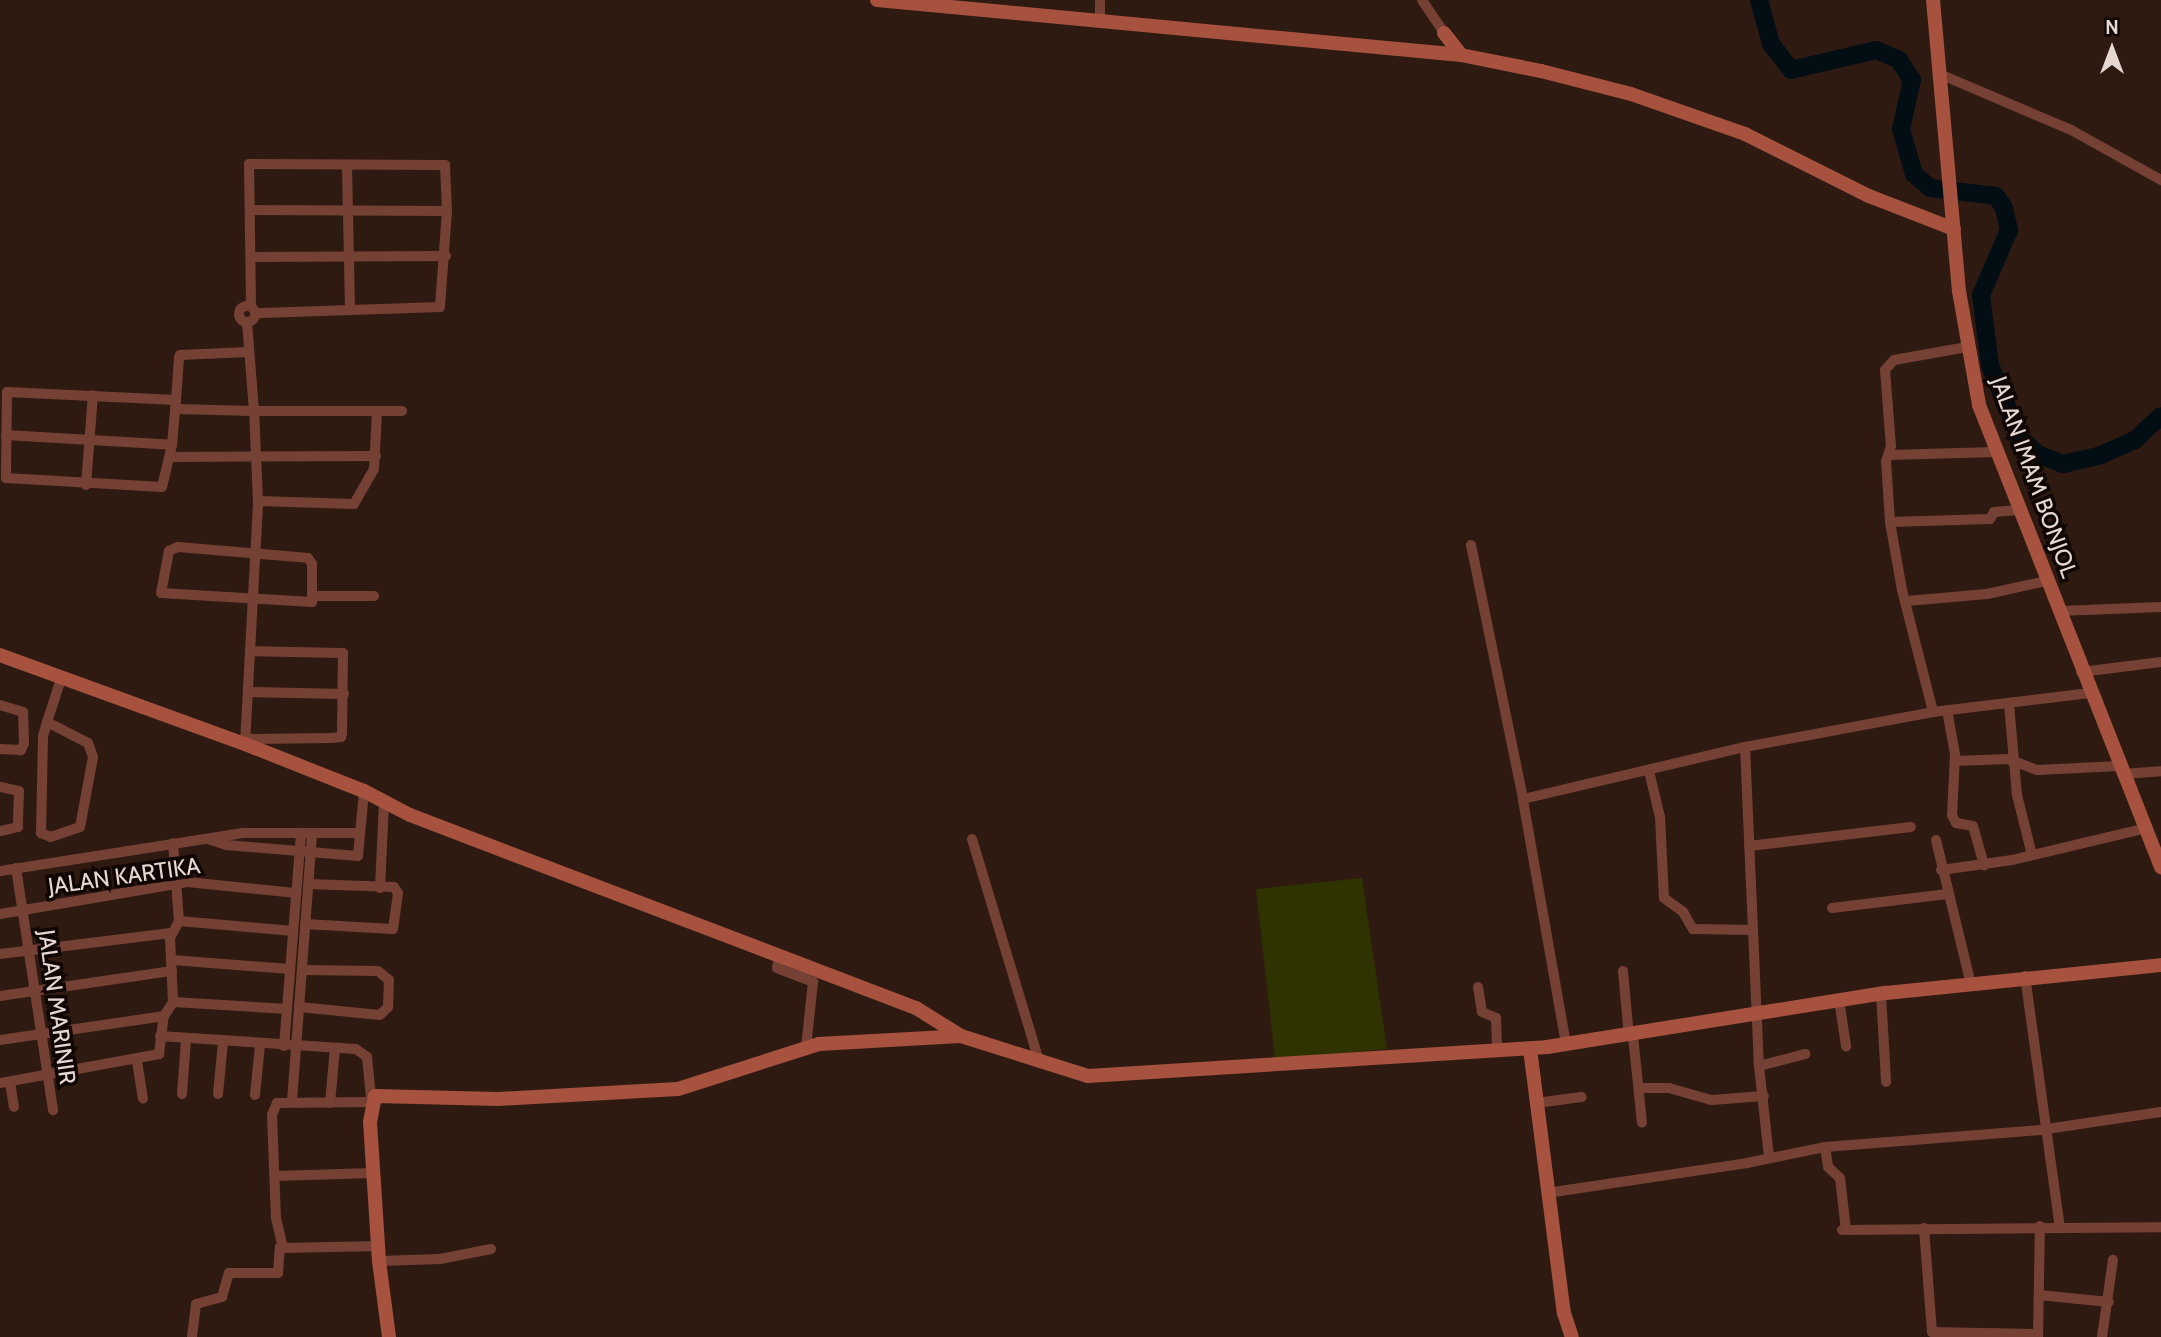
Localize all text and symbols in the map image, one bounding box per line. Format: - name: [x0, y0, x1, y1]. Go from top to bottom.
- north arrow: [2077, 14, 2147, 84]
- text: N: [2105, 16, 2119, 39]
- street label: JALAN IMAM BONJOL: [1985, 373, 2083, 581]
- street label: JALAN KARTIKA: [46, 852, 202, 900]
- street label: JALAN MARINIR: [33, 928, 81, 1086]

